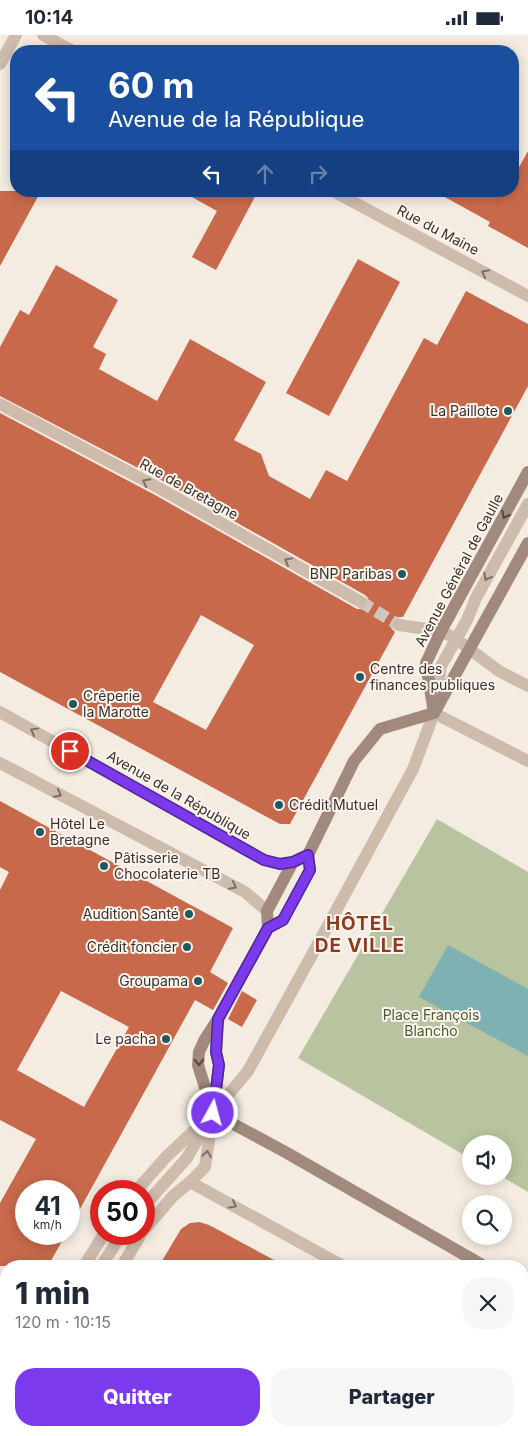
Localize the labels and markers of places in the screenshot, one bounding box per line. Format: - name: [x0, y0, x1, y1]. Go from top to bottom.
- place label: La Paillote: [430, 402, 498, 419]
- marker: La Paillote: [502, 405, 514, 417]
- place label: BNP Paribas: [310, 565, 392, 582]
- marker: BNP Paribas: [396, 568, 408, 580]
- place label: Centre des finances publiques: [370, 660, 495, 693]
- marker: Centre des finances publiques: [354, 671, 366, 683]
- place label: Crêperie la Marotte: [83, 687, 149, 720]
- marker: Crêperie la Marotte: [67, 698, 79, 710]
- pin: [49, 730, 91, 772]
- place label: Crédit Mutuel: [289, 796, 378, 813]
- marker: Crédit Mutuel: [273, 799, 285, 811]
- place label: Hôtel Le Bretagne: [50, 815, 110, 848]
- marker: Hôtel Le Bretagne: [34, 826, 46, 838]
- place label: Pâtisserie Chocolaterie TB: [114, 849, 220, 882]
- marker: Pâtisserie Chocolaterie TB: [98, 860, 110, 872]
- place label: Audition Santé: [83, 905, 179, 922]
- marker: Audition Santé: [183, 908, 195, 920]
- place label: Crédit foncier: [87, 938, 177, 955]
- marker: Crédit foncier: [181, 941, 193, 953]
- place label: Groupama: [119, 972, 188, 989]
- marker: Groupama: [192, 975, 204, 987]
- place label: Le pacha: [95, 1030, 156, 1047]
- marker: Le pacha: [160, 1033, 172, 1045]

